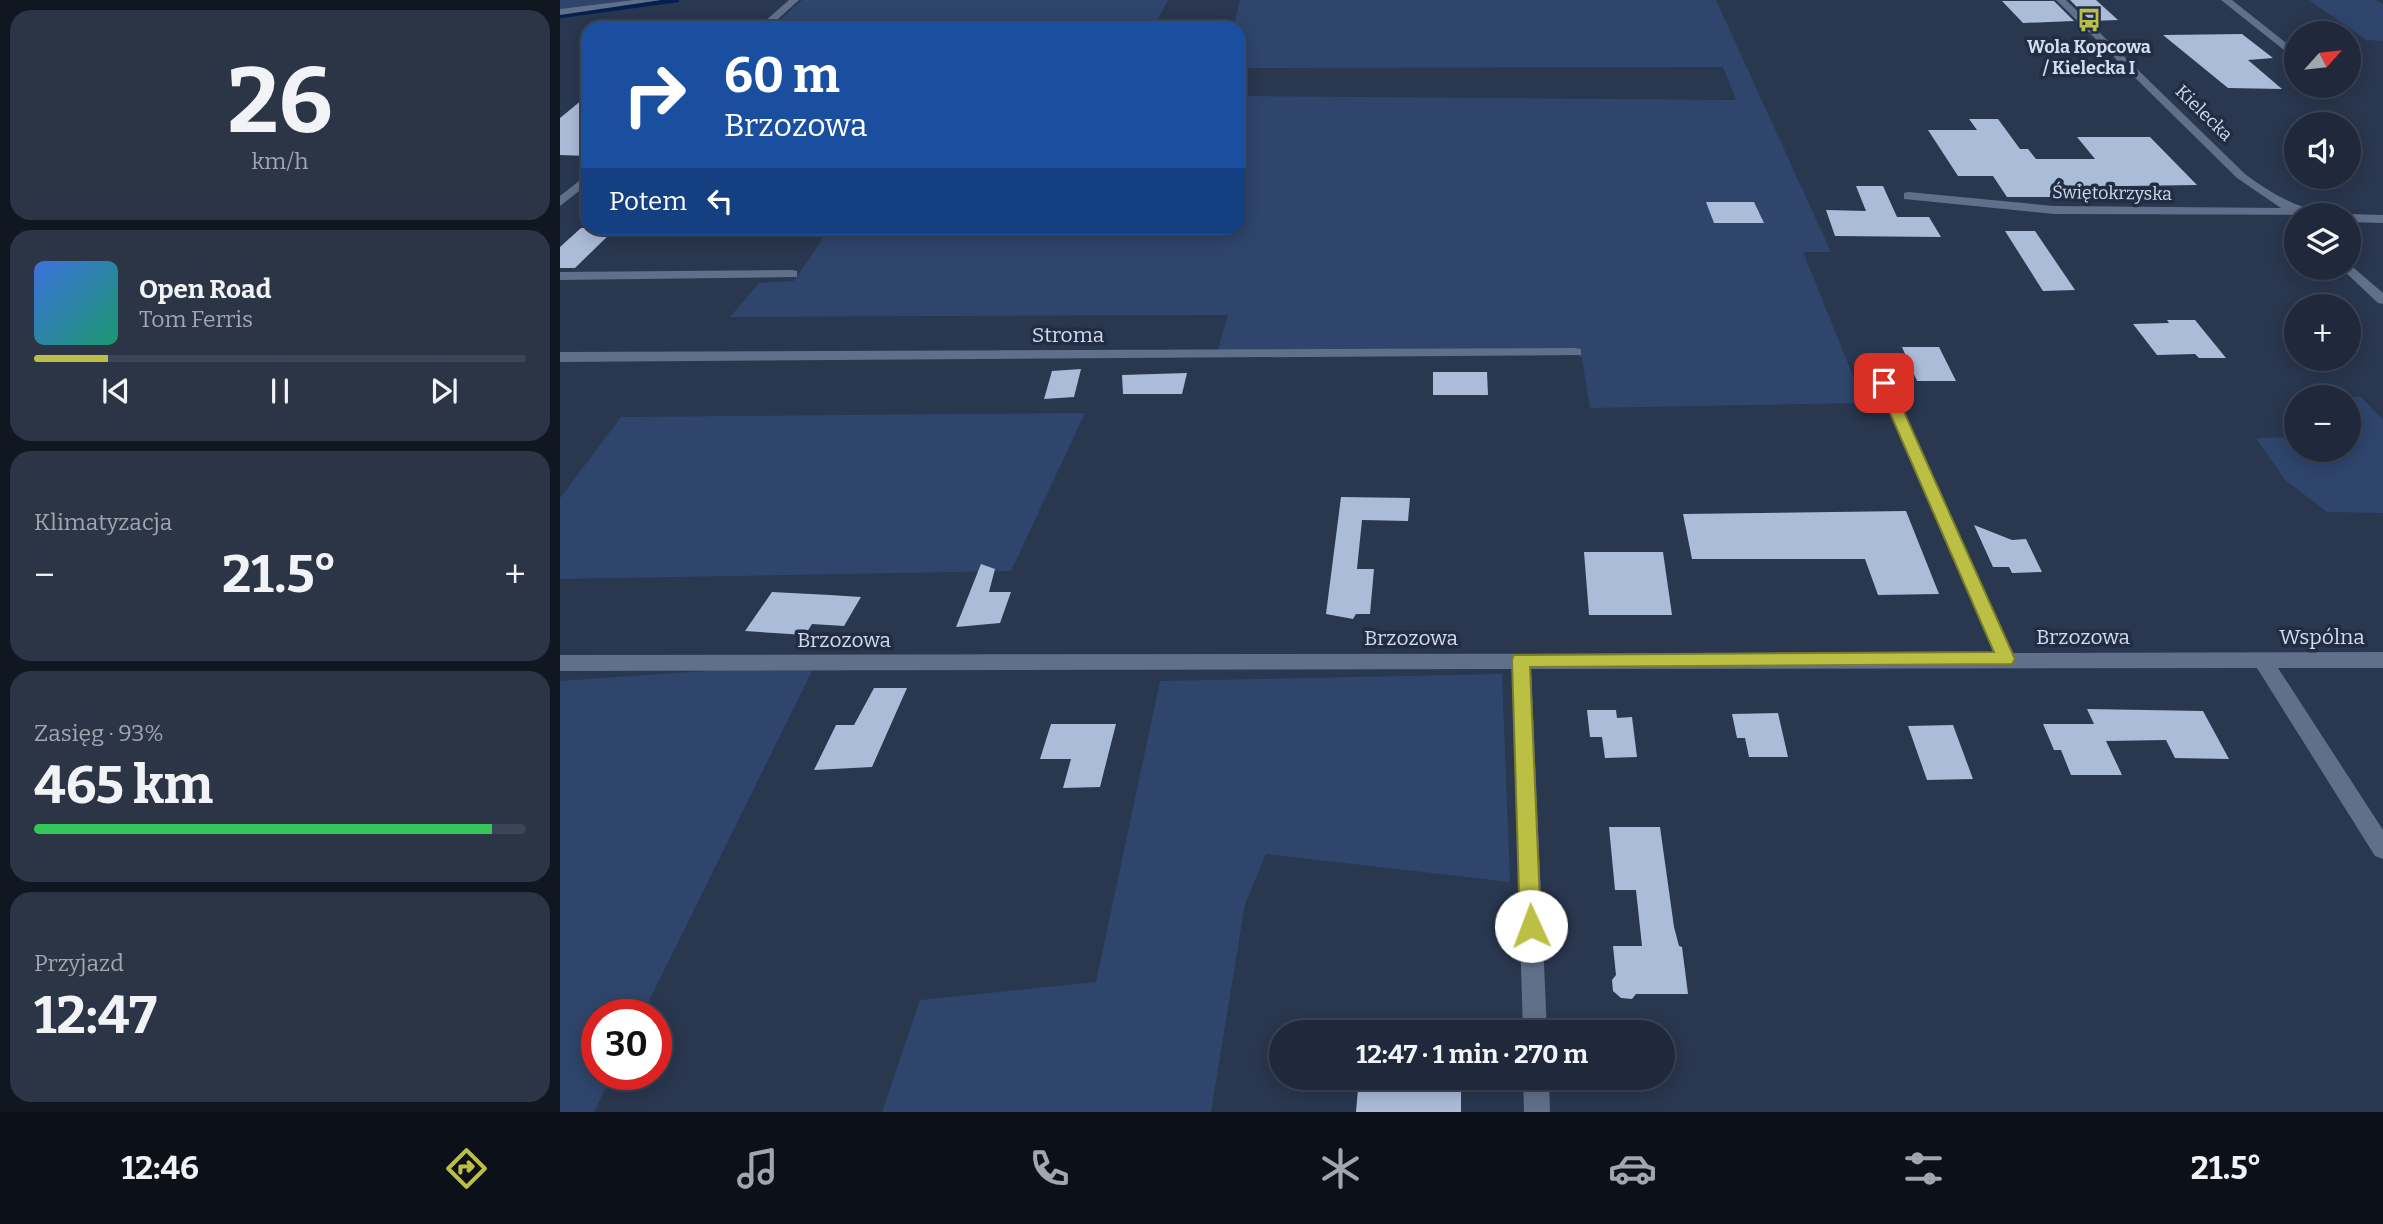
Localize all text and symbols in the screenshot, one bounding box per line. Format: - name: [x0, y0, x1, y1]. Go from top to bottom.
- bus stop icon: Wola Kopcowa / Kielecka I: [2075, 6, 2103, 34]
- north arrow: [2284, 21, 2361, 98]
- map controls: [2284, 21, 2361, 462]
- place label: Wola Kopcowa / Kielecka I: [2027, 36, 2151, 79]
- text: 60 m: [724, 46, 840, 105]
- text: 26: [227, 47, 333, 156]
- icon: right: [609, 49, 700, 140]
- street label: Kielecka: [2171, 80, 2237, 146]
- text: Brzozowa: [724, 106, 868, 144]
- button: sound: [2284, 112, 2361, 189]
- text: km/h: [252, 147, 308, 175]
- street label: Świętokrzyska: [2052, 180, 2172, 205]
- icon: left: [701, 182, 739, 220]
- text: Potem: [609, 186, 687, 217]
- button: layers: [2284, 203, 2361, 280]
- text: Open Road: [139, 274, 271, 305]
- button: +: [2284, 294, 2361, 371]
- text: Tom Ferris: [139, 305, 253, 333]
- street label: Stroma: [1032, 322, 1105, 348]
- pin: [1854, 353, 1914, 413]
- icon: arrive: [1865, 364, 1903, 402]
- icon: previous: [97, 372, 135, 410]
- icon: pause: [261, 372, 299, 410]
- icon: next: [425, 372, 463, 410]
- button: −: [2284, 385, 2361, 462]
- text: Klimatyzacja: [34, 508, 172, 536]
- text: 21.5°: [222, 543, 337, 606]
- text: −: [34, 552, 55, 598]
- text: +: [504, 552, 526, 598]
- street label: Brzozowa: [2036, 624, 2131, 650]
- street label: Wspólna: [2279, 624, 2365, 650]
- street label: Brzozowa: [1364, 625, 1459, 651]
- street label: Brzozowa: [797, 627, 892, 653]
- text: Zasięg · 93%: [34, 719, 164, 747]
- text: 465 km: [34, 754, 213, 817]
- position arrow: [1494, 889, 1568, 963]
- text: Przyjazd: [34, 949, 124, 977]
- text: 12:47: [34, 984, 157, 1047]
- speed limit sign: 30: [581, 999, 672, 1090]
- text: 12:47 · 1 min · 270 m: [1356, 1039, 1588, 1070]
- icon: directions: [442, 1144, 491, 1193]
- icon: music: [733, 1144, 782, 1193]
- icon: phone: [1025, 1144, 1074, 1193]
- icon: climate: [1316, 1144, 1365, 1193]
- icon: car: [1608, 1144, 1657, 1193]
- icon: filters: [1899, 1144, 1948, 1193]
- text: 12:46: [121, 1149, 199, 1187]
- text: 21.5°: [2191, 1149, 2262, 1187]

